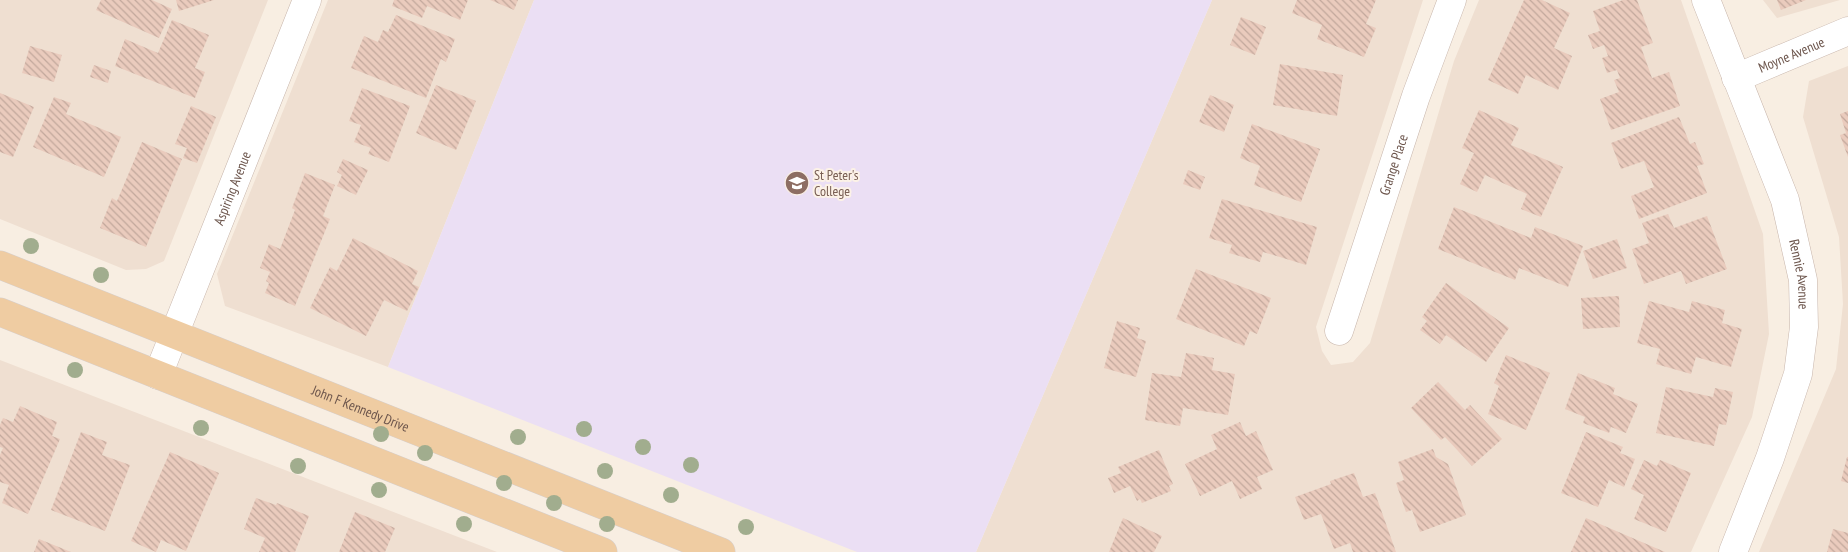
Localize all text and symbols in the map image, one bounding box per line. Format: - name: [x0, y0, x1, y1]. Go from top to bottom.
- street label: Moyne Avenue: [1756, 33, 1827, 77]
- street label: Grange Place: [1375, 132, 1412, 197]
- street label: Aspiring Avenue: [210, 149, 255, 228]
- place label: St Peter's College: [814, 166, 859, 200]
- school or university icon: St Peter's College: [784, 170, 810, 196]
- street label: Rennie Avenue: [1785, 237, 1813, 310]
- street label: John F Kennedy Drive: [308, 381, 412, 436]

